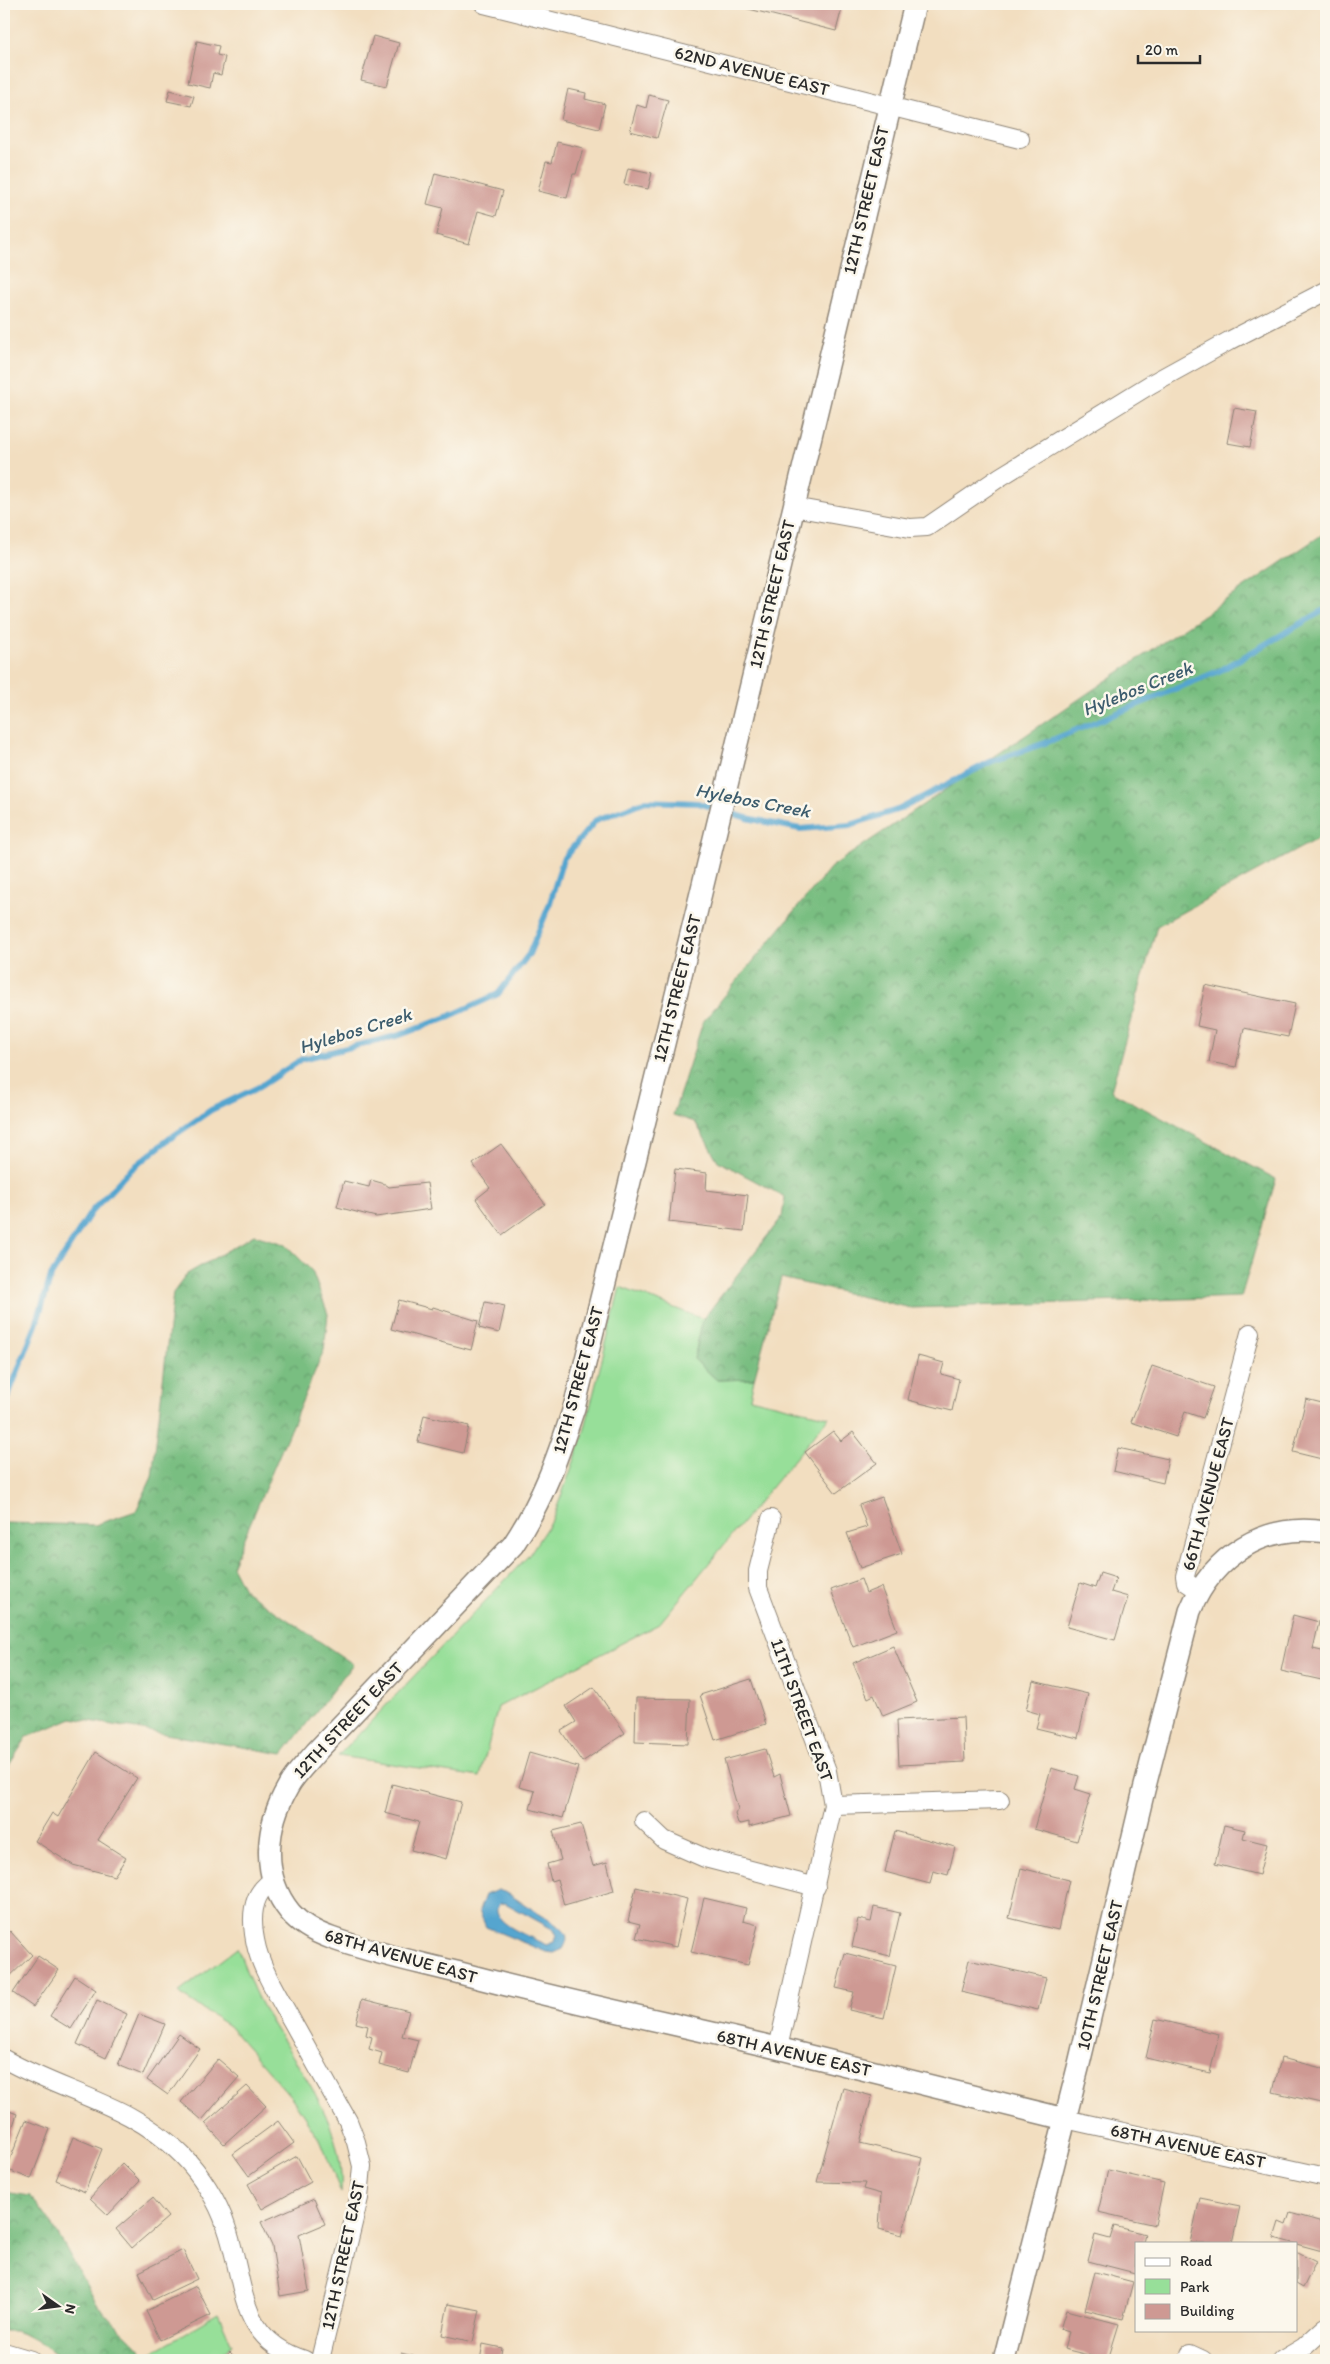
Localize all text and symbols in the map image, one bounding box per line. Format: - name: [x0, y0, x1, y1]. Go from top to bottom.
- scale bar: [1138, 32, 1200, 64]
- street label: 62ND AVENUE EAST: [672, 41, 832, 101]
- text: 20 m: [1145, 41, 1179, 59]
- street label: 12TH STREET EAST: [838, 124, 894, 276]
- street label: 12TH STREET EAST: [744, 518, 800, 670]
- water label: Hylebos Creek: [1079, 656, 1196, 721]
- water label: Hylebos Creek: [694, 778, 813, 823]
- street label: 12TH STREET EAST: [648, 912, 706, 1064]
- water label: Hylebos Creek: [296, 1002, 415, 1058]
- street label: 12TH STREET EAST: [548, 1304, 608, 1456]
- street label: 66TH AVENUE EAST: [1177, 1415, 1239, 1573]
- street label: 11TH STREET EAST: [766, 1635, 838, 1785]
- street label: 12TH STREET EAST: [288, 1657, 408, 1783]
- street label: 10TH STREET EAST: [1072, 1898, 1128, 2052]
- street label: 68TH AVENUE EAST: [322, 1924, 480, 1988]
- street label: 68TH AVENUE EAST: [715, 2025, 873, 2081]
- street label: 68TH AVENUE EAST: [1108, 2119, 1268, 2173]
- street label: 12TH STREET EAST: [316, 2179, 370, 2331]
- legend: [1135, 2242, 1298, 2332]
- text: Road: [1180, 2252, 1213, 2270]
- text: Park: [1180, 2278, 1210, 2296]
- north arrow: [32, 2282, 82, 2332]
- text: N: [61, 2302, 80, 2316]
- text: Building: [1180, 2302, 1234, 2320]

